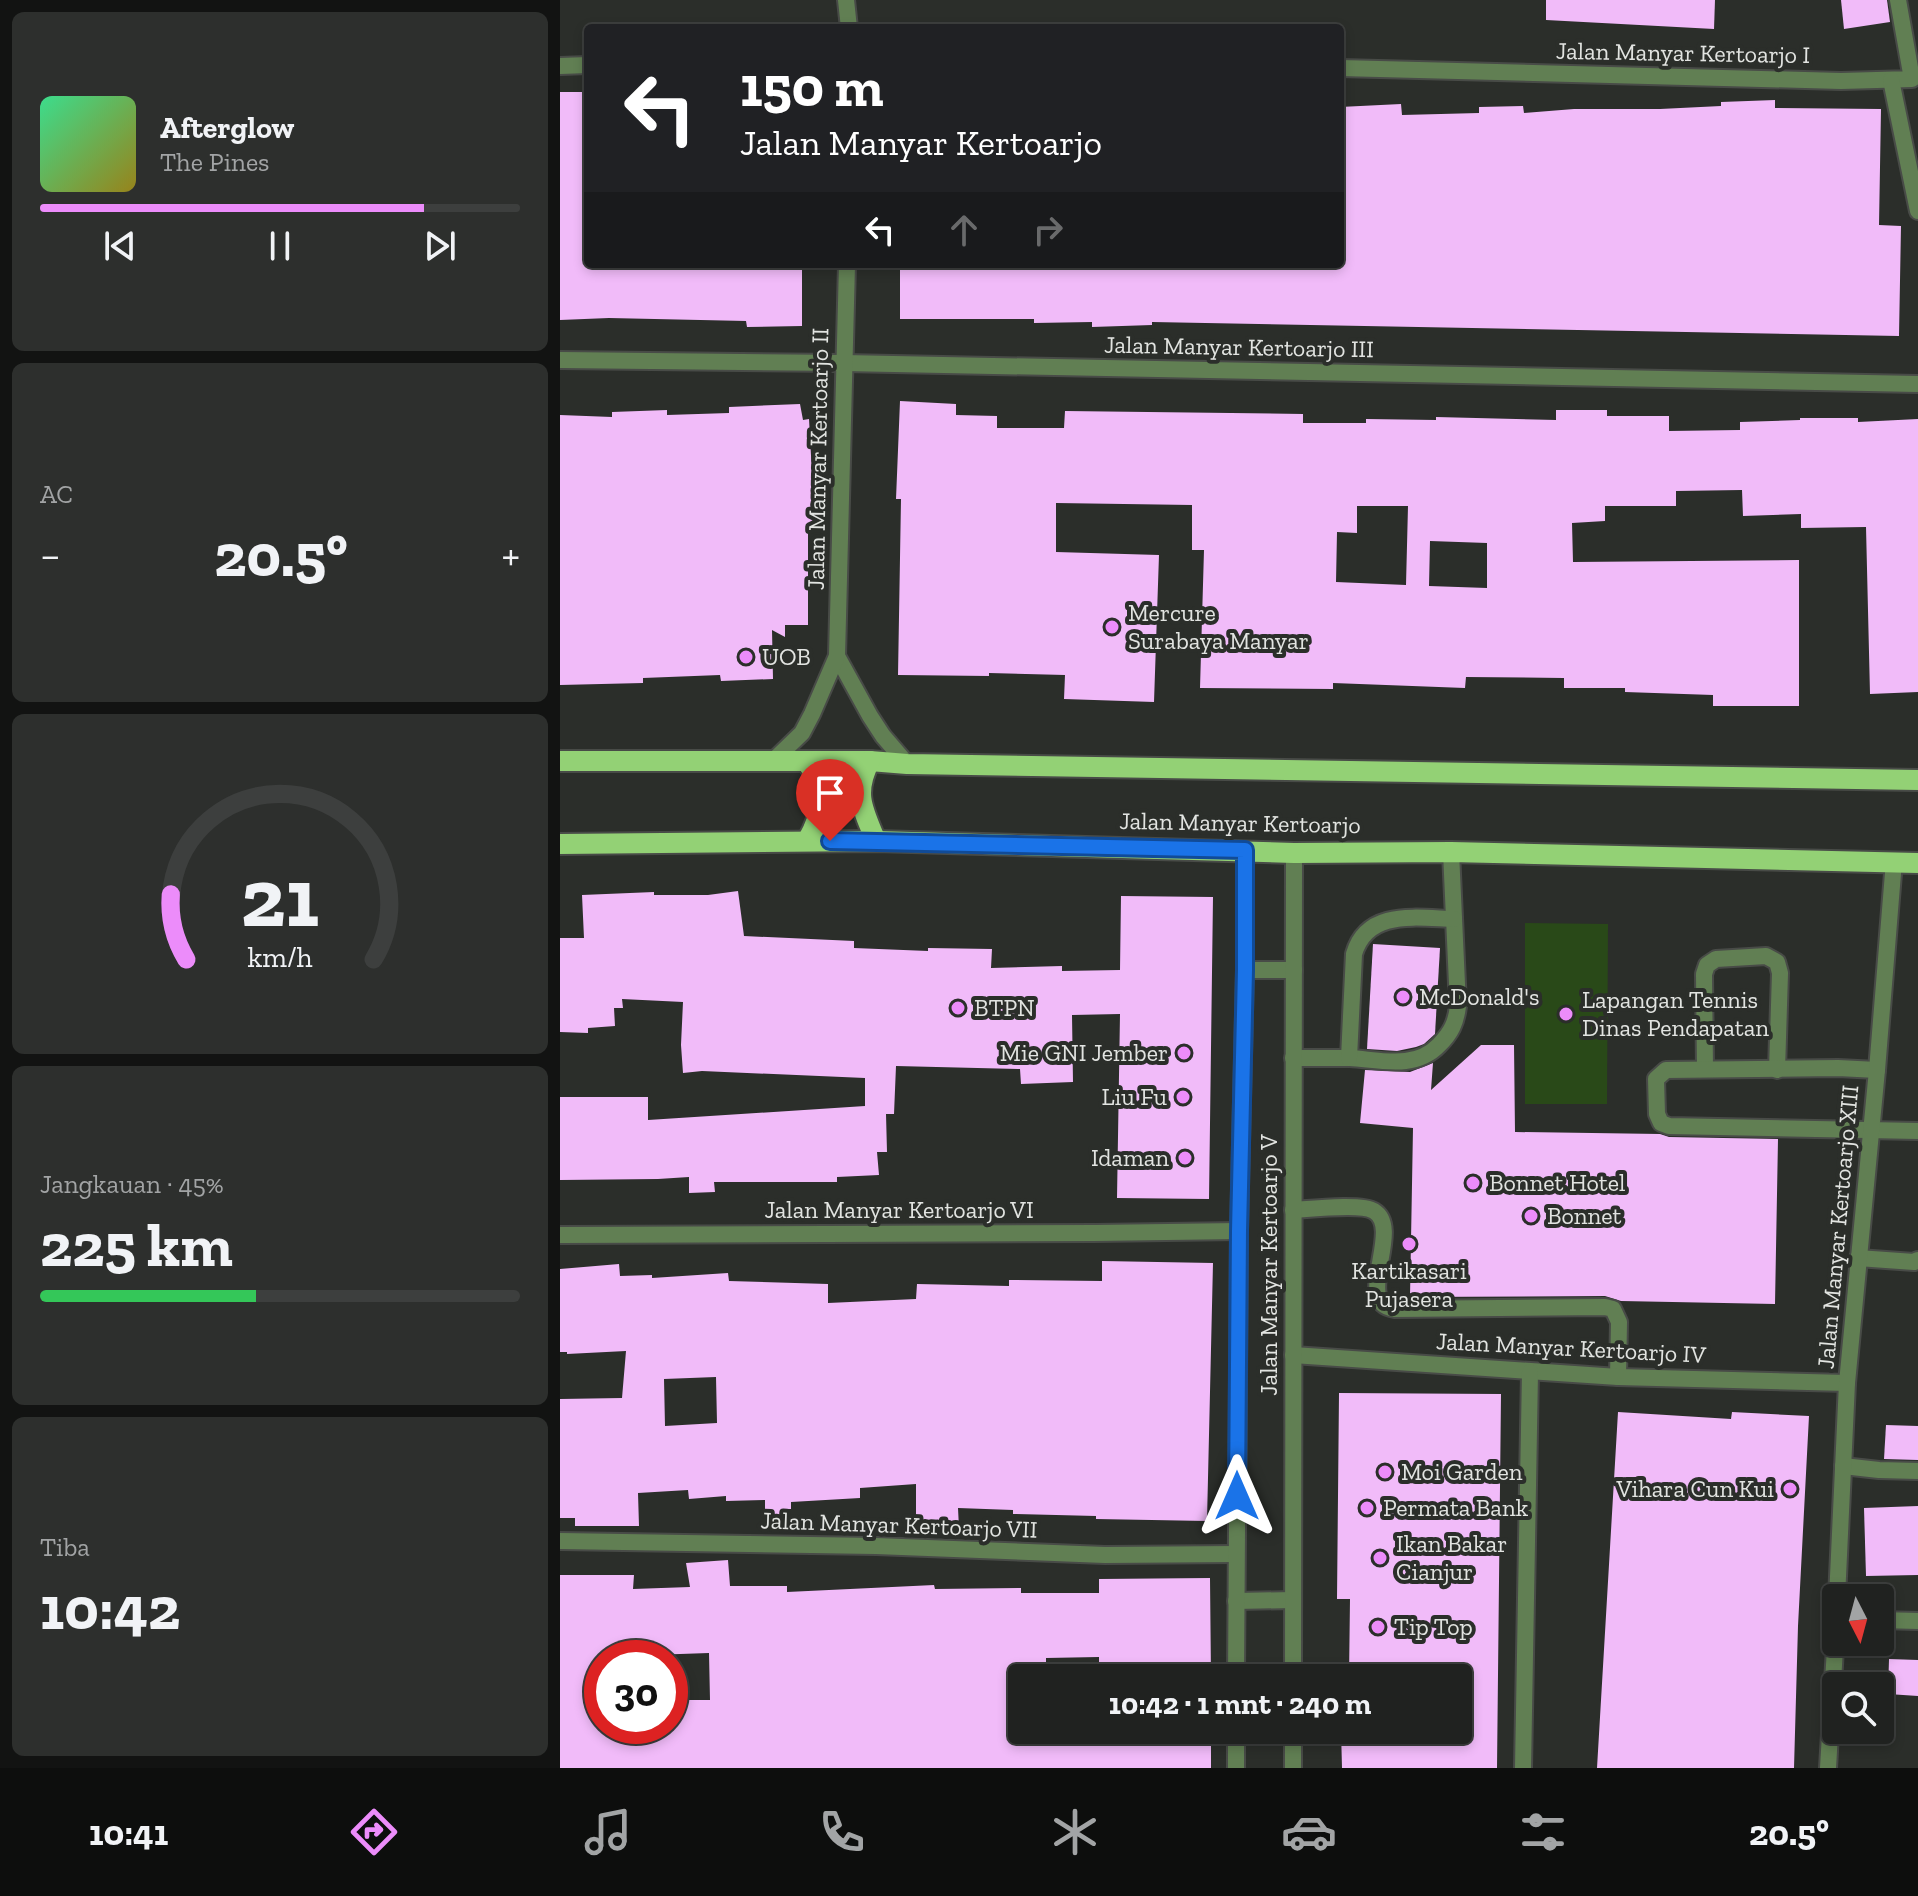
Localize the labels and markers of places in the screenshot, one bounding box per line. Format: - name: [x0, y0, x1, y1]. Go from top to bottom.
- place label: Mercure Surabaya Manyar: [1128, 598, 1309, 655]
- marker: Mercure Surabaya Manyar: [1103, 618, 1121, 636]
- place label: UOB: [762, 642, 811, 671]
- marker: UOB: [737, 648, 755, 666]
- pin: [796, 759, 864, 841]
- place label: McDonald's: [1419, 982, 1539, 1011]
- place label: Lapangan Tennis Dinas Pendapatan: [1582, 985, 1769, 1042]
- marker: McDonald's: [1394, 988, 1412, 1006]
- place label: BTPN: [974, 993, 1035, 1022]
- marker: BTPN: [949, 999, 967, 1017]
- marker: Lapangan Tennis Dinas Pendapatan: [1557, 1005, 1575, 1023]
- place label: Mie GNI Jember: [1000, 1038, 1168, 1067]
- marker: Mie GNI Jember: [1175, 1044, 1193, 1062]
- place label: Liu Fu: [1101, 1082, 1168, 1111]
- marker: Liu Fu: [1174, 1088, 1192, 1106]
- place label: Idaman: [1091, 1143, 1169, 1172]
- marker: Idaman: [1176, 1149, 1194, 1167]
- place label: Bonnet Hotel: [1489, 1168, 1625, 1197]
- marker: Bonnet Hotel: [1464, 1174, 1482, 1192]
- place label: Bonnet: [1547, 1201, 1622, 1230]
- marker: Bonnet: [1522, 1207, 1540, 1225]
- marker: Kartikasari Pujasera: [1400, 1235, 1418, 1253]
- place label: Kartikasari Pujasera: [1351, 1256, 1467, 1313]
- place label: Moi Garden: [1401, 1457, 1523, 1486]
- marker: Moi Garden: [1376, 1463, 1394, 1481]
- place label: Vihara Cun Kui: [1616, 1474, 1774, 1503]
- marker: Vihara Cun Kui: [1781, 1480, 1799, 1498]
- place label: Permata Bank: [1383, 1493, 1529, 1522]
- marker: Permata Bank: [1358, 1499, 1376, 1517]
- place label: Ikan Bakar Cianjur: [1396, 1529, 1507, 1586]
- marker: Ikan Bakar Cianjur: [1371, 1549, 1389, 1567]
- place label: Tip Top: [1394, 1612, 1473, 1641]
- marker: Tip Top: [1369, 1618, 1387, 1636]

